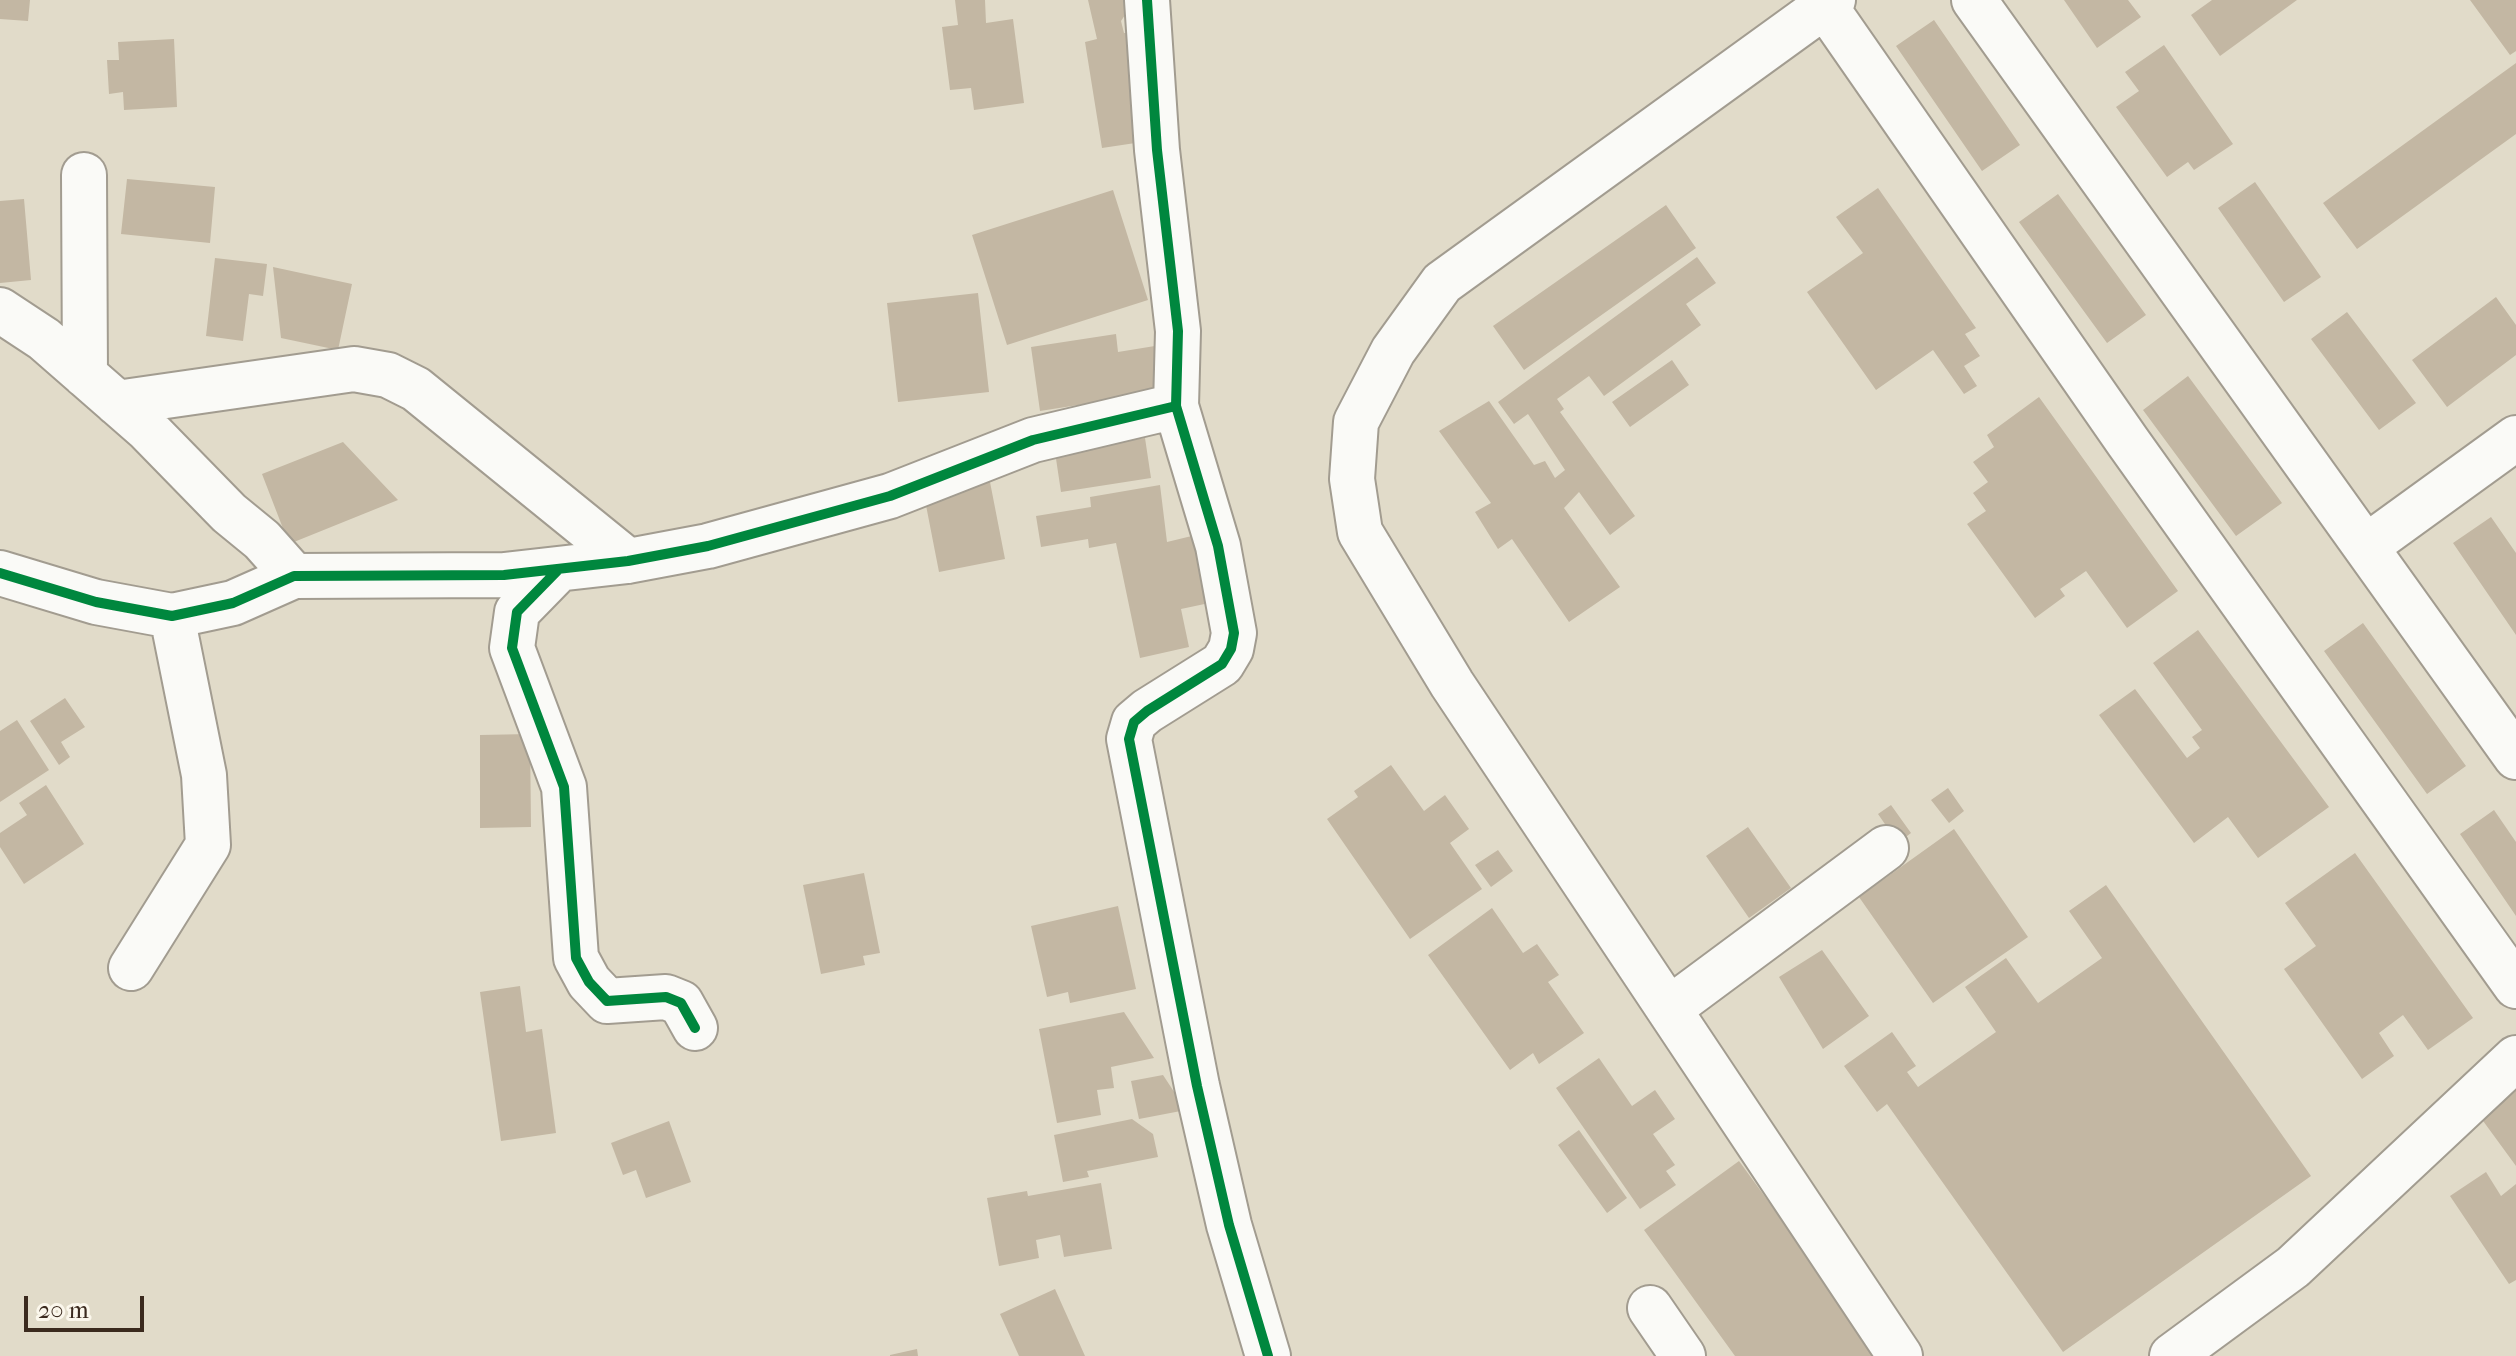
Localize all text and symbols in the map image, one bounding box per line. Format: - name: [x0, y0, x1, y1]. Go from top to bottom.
- scale bar: [28, 1280, 148, 1330]
- text: 20 m: [38, 1296, 89, 1324]

